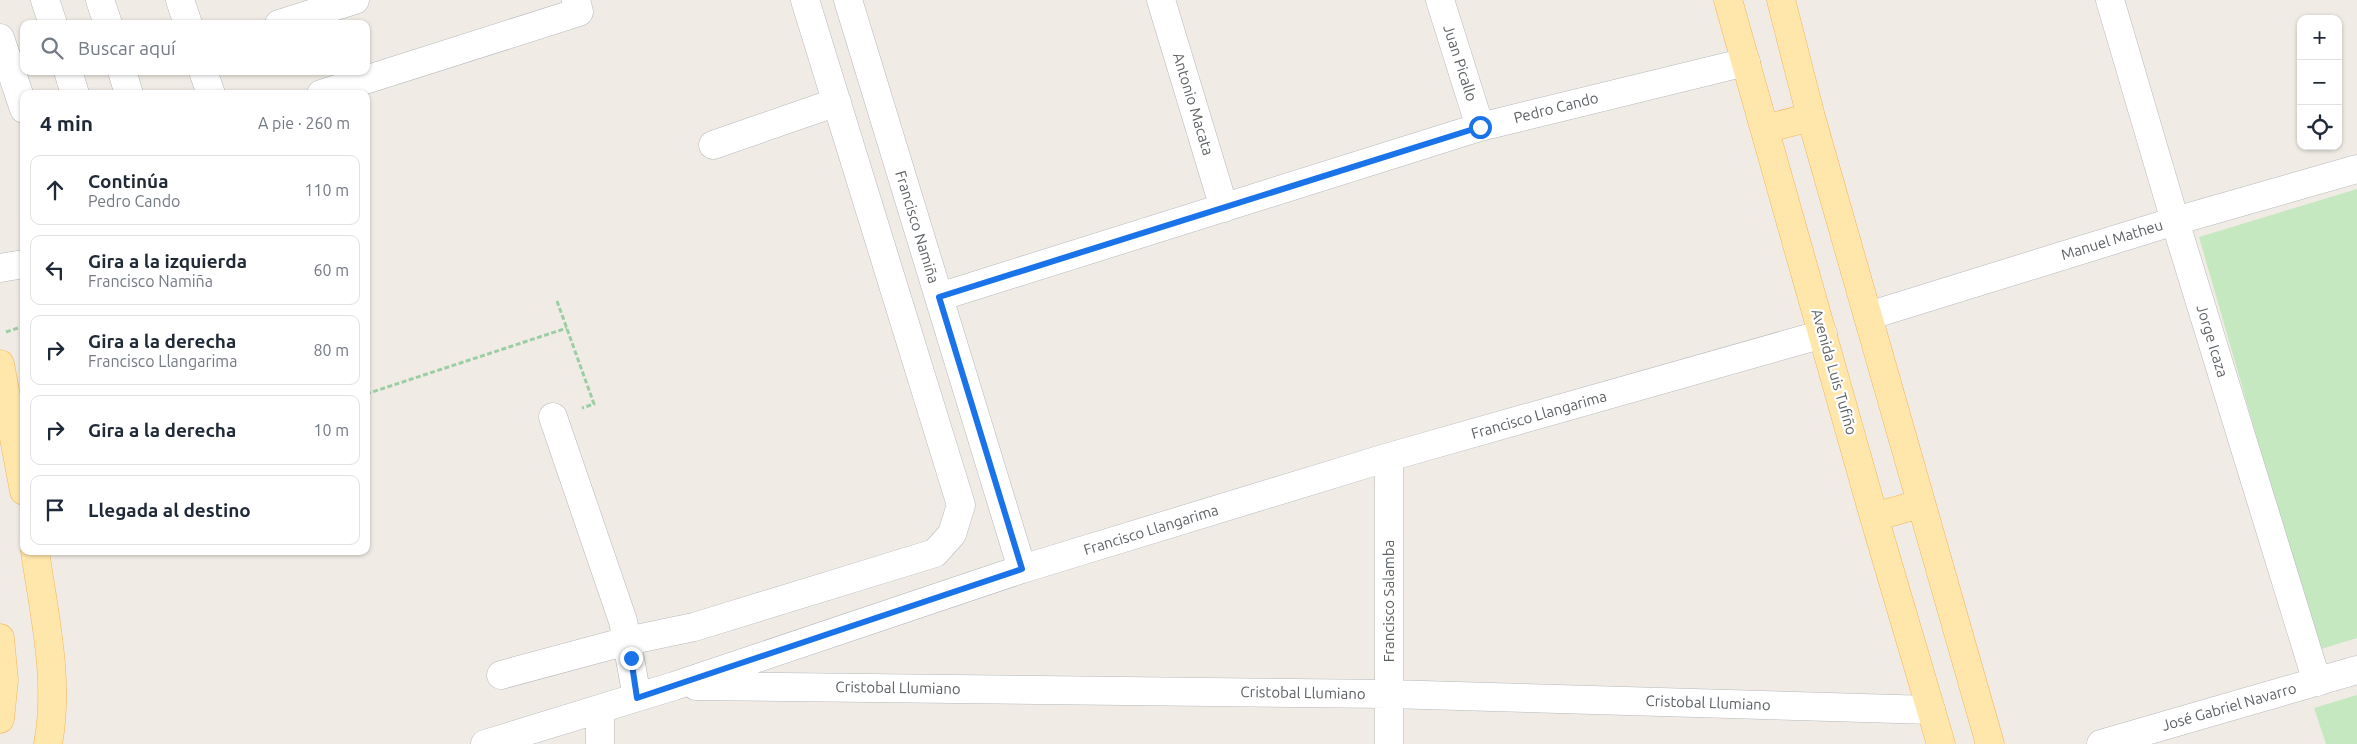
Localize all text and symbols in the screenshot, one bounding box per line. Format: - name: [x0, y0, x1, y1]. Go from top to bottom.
- map controls: [2297, 15, 2342, 150]
- button: +: [2297, 15, 2342, 60]
- search box: [20, 20, 370, 75]
- street label: Juan Picallo: [1440, 22, 1481, 103]
- icon: search: [38, 34, 66, 62]
- text: Buscar aquí: [78, 37, 176, 59]
- street label: Antonio Macata: [1170, 51, 1217, 157]
- button: −: [2297, 60, 2342, 105]
- street label: Pedro Cando: [1512, 89, 1600, 126]
- button: locate: [2297, 105, 2342, 150]
- text: 4 min: [40, 111, 93, 135]
- text: A pie · 260 m: [258, 114, 350, 132]
- route start: [1469, 116, 1492, 139]
- street label: Francisco Namiña: [892, 168, 943, 285]
- text: Continúa: [88, 170, 169, 192]
- icon: ahead: [41, 176, 69, 204]
- text: 110 m: [304, 181, 349, 199]
- text: Pedro Cando: [88, 192, 180, 210]
- street label: Manuel Matheu: [2059, 216, 2165, 263]
- text: Gira a la izquierda: [88, 250, 247, 272]
- icon: left: [41, 256, 69, 284]
- text: 60 m: [313, 261, 349, 279]
- text: Francisco Namiña: [88, 272, 213, 290]
- street label: Jorge Icaza: [2193, 302, 2232, 379]
- street label: Avenida Luis Tufiño: [1808, 307, 1861, 437]
- text: Gira a la derecha: [88, 330, 236, 352]
- icon: right: [41, 336, 69, 364]
- text: 80 m: [313, 341, 349, 359]
- text: Francisco Llangarima: [88, 352, 237, 370]
- street label: Francisco Llangarima: [1469, 387, 1609, 442]
- icon: right: [41, 416, 69, 444]
- text: Gira a la derecha: [88, 419, 236, 441]
- text: 10 m: [313, 421, 349, 439]
- icon: arrive: [41, 496, 69, 524]
- text: Llegada al destino: [88, 499, 251, 521]
- street label: Francisco Llangarima: [1081, 501, 1220, 558]
- street label: Francisco Salamba: [1380, 540, 1397, 662]
- route end: [620, 647, 643, 670]
- street label: Cristobal Llumiano: [835, 678, 961, 697]
- street label: José Gabriel Navarro: [2160, 679, 2298, 734]
- street label: Cristobal Llumiano: [1240, 683, 1366, 702]
- street label: Cristobal Llumiano: [1645, 692, 1771, 713]

